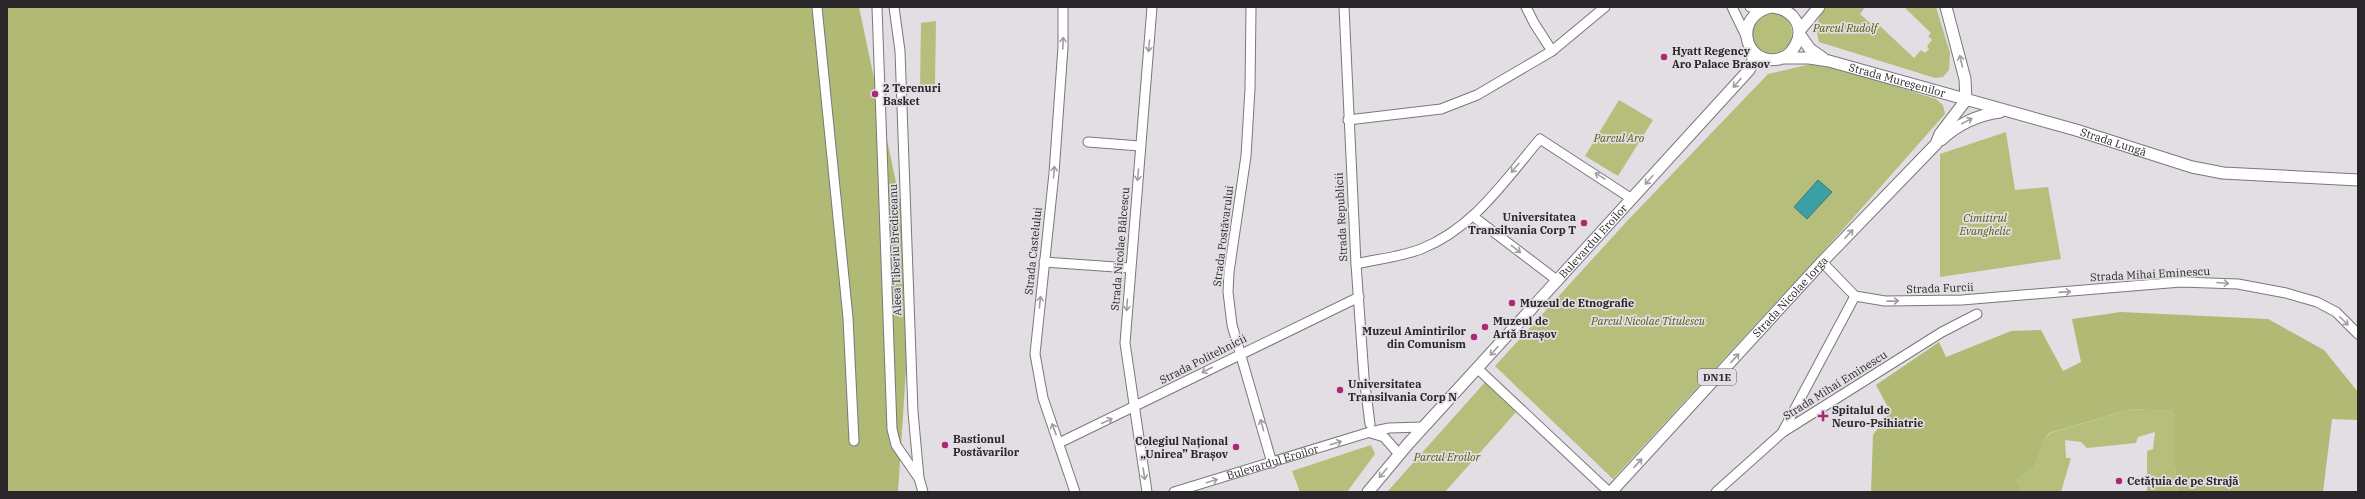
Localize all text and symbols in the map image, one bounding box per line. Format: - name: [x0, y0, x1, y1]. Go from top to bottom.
- park label: Parcul Rudolf: [1812, 21, 1880, 35]
- one-way arrow: [1059, 37, 1067, 50]
- one-way arrow: [1145, 39, 1152, 52]
- place label: Hyatt Regency Aro Palace Brasov: [1672, 44, 1770, 71]
- marker: Hyatt Regency Aro Palace Brasov: [1659, 52, 1669, 62]
- one-way arrow: [1956, 55, 1964, 68]
- street label: Strada Mureșenilor: [1847, 60, 1947, 100]
- one-way arrow: [1732, 78, 1741, 89]
- place label: 2 Terenuri Basket: [883, 81, 941, 108]
- marker: 2 Terenuri Basket: [870, 89, 880, 99]
- one-way arrow: [1961, 117, 1973, 125]
- street label: Strada Lungă: [2079, 125, 2148, 159]
- park label: Parcul Aro: [1593, 131, 1645, 145]
- one-way arrow: [1510, 163, 1519, 174]
- one-way arrow: [1050, 166, 1057, 179]
- one-way arrow: [1134, 168, 1141, 181]
- street label: Strada Republicii: [1332, 172, 1350, 262]
- one-way arrow: [1594, 172, 1606, 180]
- one-way arrow: [1645, 175, 1654, 185]
- street label: Aleea Tiberiu Brediceanu: [886, 184, 904, 316]
- street label: Strada Postăvarului: [1210, 184, 1236, 287]
- street label: Strada Nicolae Bălcescu: [1108, 186, 1132, 311]
- street label: Bulevardul Eroilor: [1556, 201, 1630, 281]
- street label: Strada Castelului: [1021, 206, 1045, 296]
- place label: Universitatea Transilvania Corp T: [1468, 210, 1576, 237]
- park label: Cimitirul Evanghelic: [1959, 211, 2011, 238]
- marker: Universitatea Transilvania Corp T: [1579, 218, 1589, 228]
- one-way arrow: [1845, 229, 1854, 239]
- one-way arrow: [1510, 245, 1521, 253]
- street label: Strada Nicolae Iorga: [1749, 253, 1831, 340]
- street label: Strada Mihai Eminescu: [2090, 264, 2211, 284]
- one-way arrow: [2216, 279, 2229, 286]
- street label: Strada Furcii: [1906, 280, 1974, 296]
- one-way arrow: [2058, 288, 2071, 295]
- one-way arrow: [1036, 296, 1044, 309]
- place label: Muzeul de Etnografie: [1520, 296, 1634, 310]
- one-way arrow: [1886, 297, 1899, 305]
- one-way arrow: [1124, 298, 1131, 311]
- marker: Muzeul de Etnografie: [1507, 298, 1517, 308]
- place label: Muzeul de Artă Brașov: [1493, 314, 1557, 342]
- park label: Parcul Nicolae Titulescu: [1590, 314, 1706, 328]
- one-way arrow: [2339, 316, 2349, 325]
- marker: Muzeul de Artă Brașov: [1480, 322, 1490, 332]
- place label: Muzeul Amintirilor din Comunism: [1362, 324, 1467, 351]
- street label: Strada Politehnicii: [1157, 331, 1249, 387]
- marker: Muzeul Amintirilor din Comunism: [1469, 332, 1479, 342]
- one-way arrow: [1489, 346, 1498, 357]
- street label: Strada Mihai Eminescu: [1780, 347, 1890, 423]
- one-way arrow: [1730, 353, 1739, 363]
- one-way arrow: [1201, 367, 1213, 374]
- road number: DN1E: [1698, 369, 1736, 385]
- place label: Universitatea Transilvania Corp N: [1348, 377, 1457, 404]
- marker: Universitatea Transilvania Corp N: [1335, 385, 1345, 395]
- place label: Spitalul de Neuro-Psihiatrie: [1832, 403, 1923, 430]
- marker: Spitalul de Neuro-Psihiatrie: [1817, 410, 1829, 422]
- one-way arrow: [1101, 417, 1113, 424]
- one-way arrow: [1258, 419, 1265, 432]
- one-way arrow: [1049, 423, 1057, 435]
- place label: Bastionul Postăvarilor: [953, 432, 1020, 459]
- place label: Colegiul Național „Unirea” Brașov: [1135, 434, 1229, 462]
- one-way arrow: [1329, 439, 1342, 446]
- marker: Bastionul Postăvarilor: [940, 440, 950, 450]
- street label: Bulevardul Eroilor: [1225, 441, 1320, 482]
- marker: Colegiul Național „Unirea” Brașov: [1231, 442, 1241, 452]
- park label: Parcul Eroilor: [1413, 450, 1482, 464]
- one-way arrow: [1633, 458, 1642, 469]
- one-way arrow: [1140, 467, 1148, 480]
- one-way arrow: [1378, 467, 1387, 478]
- place label: Cetățuia de pe Strajă: [2127, 474, 2239, 489]
- marker: Cetățuia de pe Strajă: [2114, 476, 2124, 486]
- one-way arrow: [1205, 477, 1218, 484]

